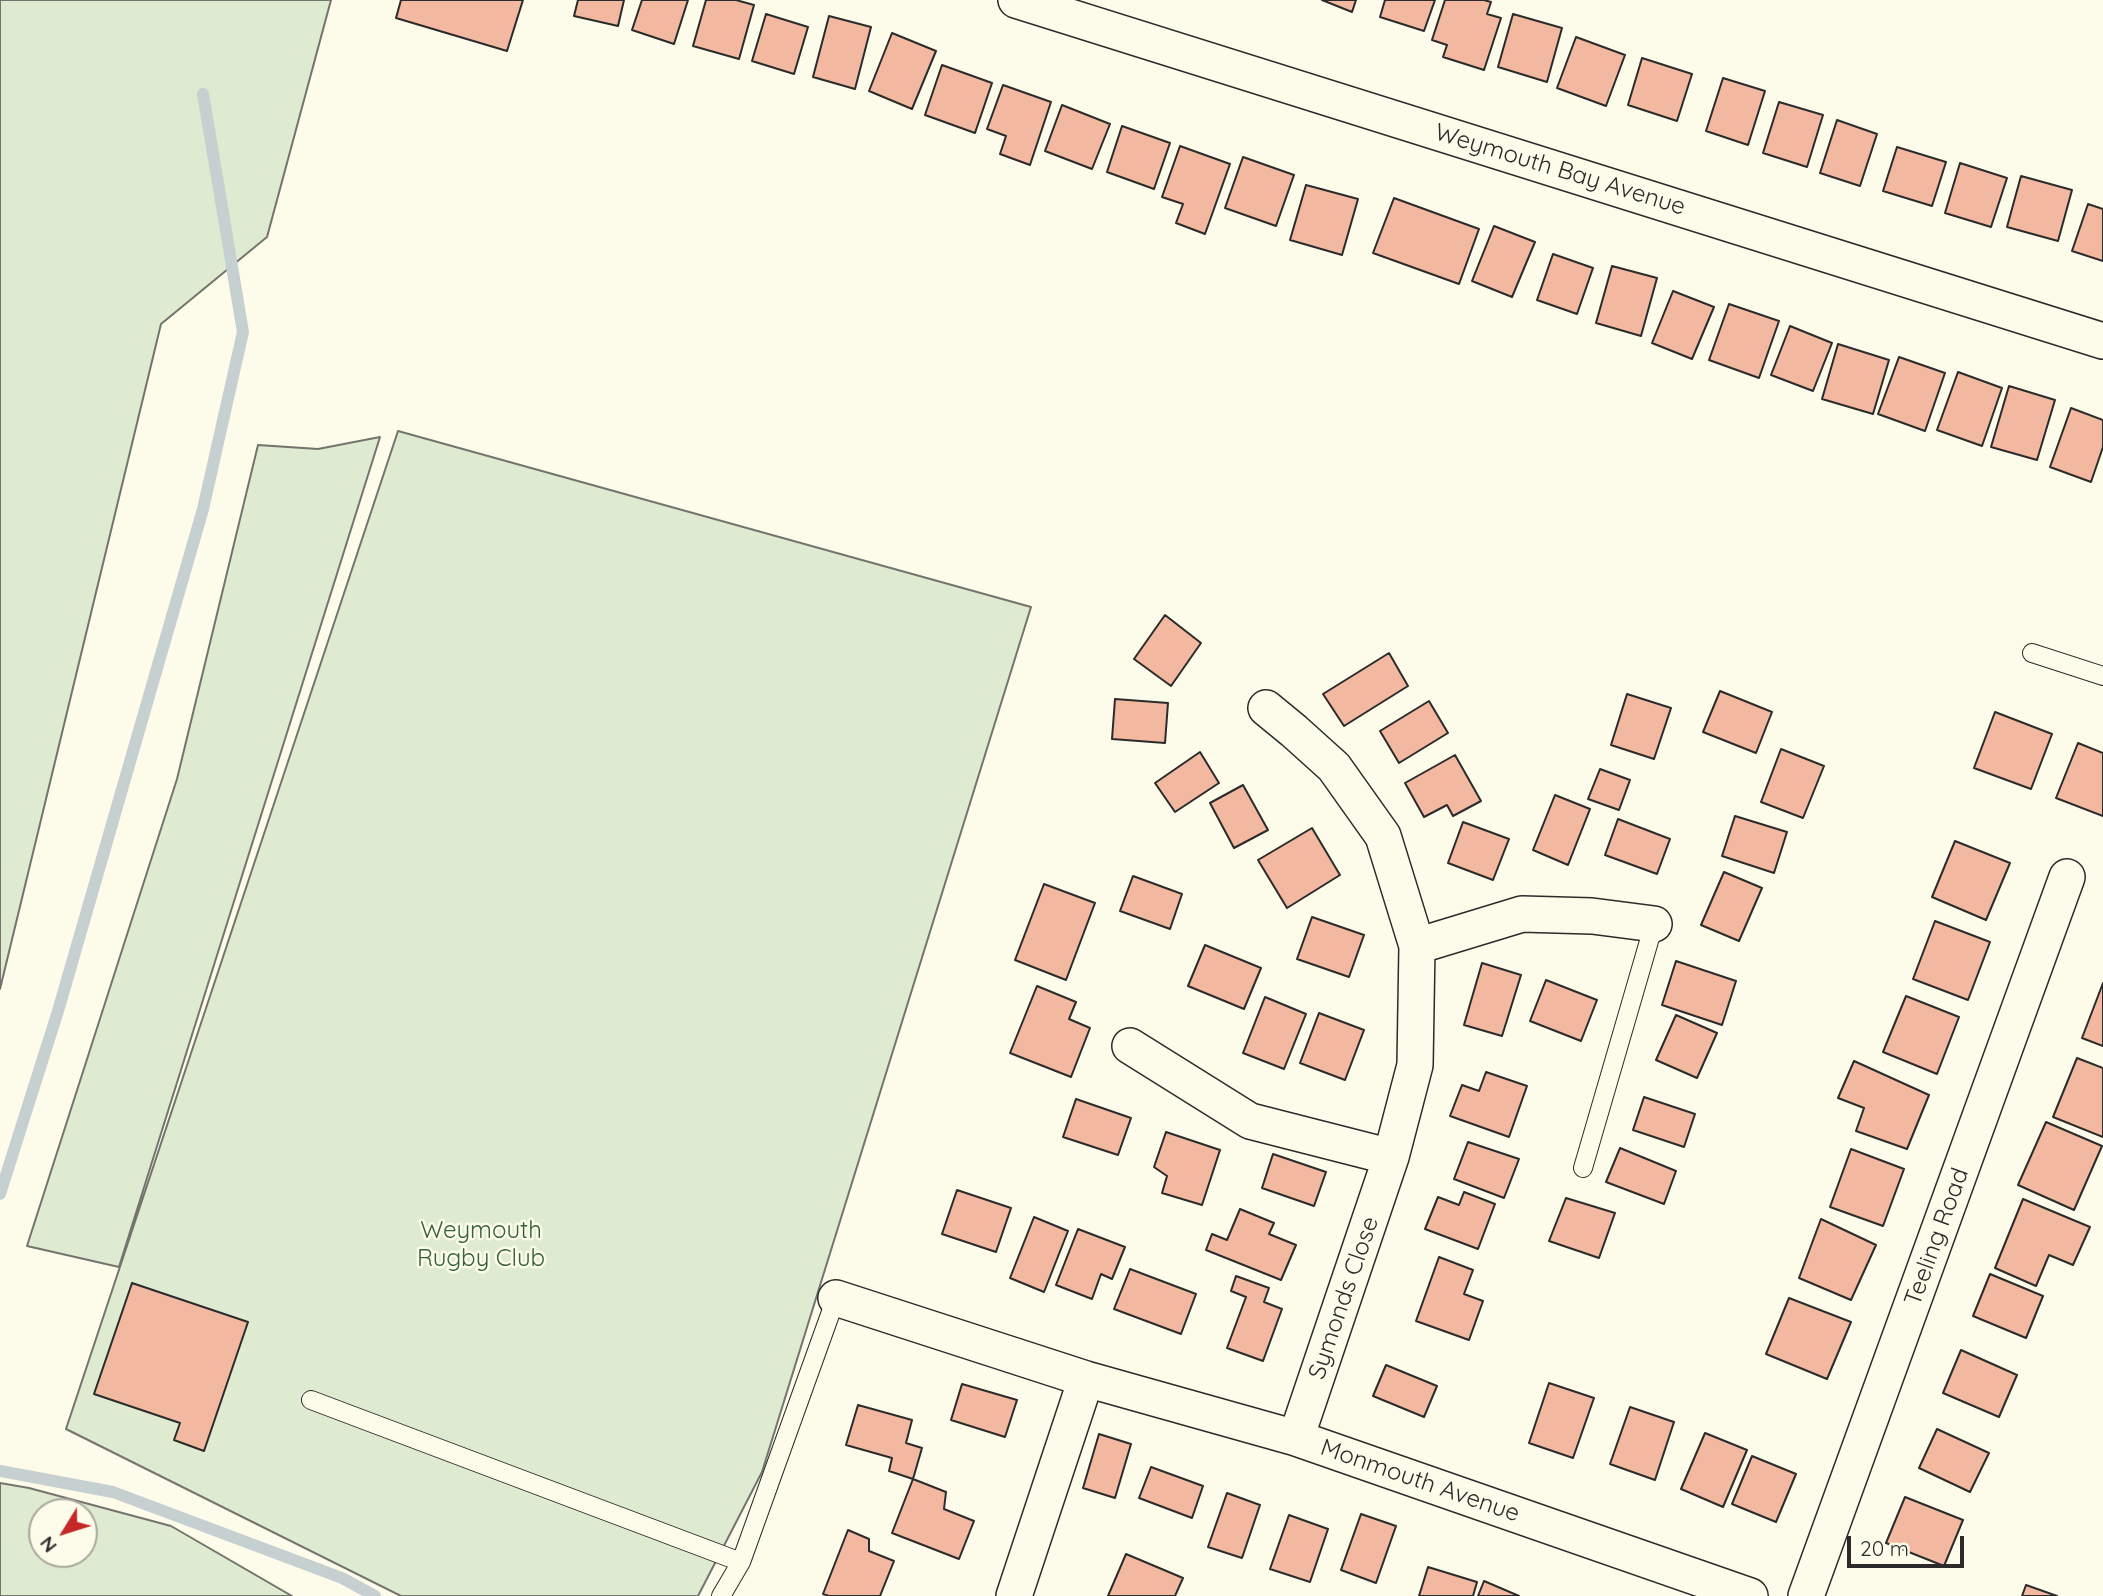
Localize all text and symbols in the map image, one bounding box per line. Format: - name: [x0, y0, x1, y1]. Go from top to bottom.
- street label: Weymouth Bay Avenue: [1431, 118, 1689, 222]
- street label: Teeling Road: [1899, 1164, 1975, 1310]
- street label: Symonds Close: [1303, 1213, 1385, 1383]
- park label: Weymouth Rugby Club: [417, 1217, 545, 1273]
- street label: Monmouth Avenue: [1317, 1433, 1523, 1529]
- north arrow: [28, 1498, 98, 1568]
- scale bar: [1851, 1522, 1968, 1566]
- text: N: [34, 1532, 62, 1558]
- text: 20 m: [1860, 1535, 1909, 1561]

